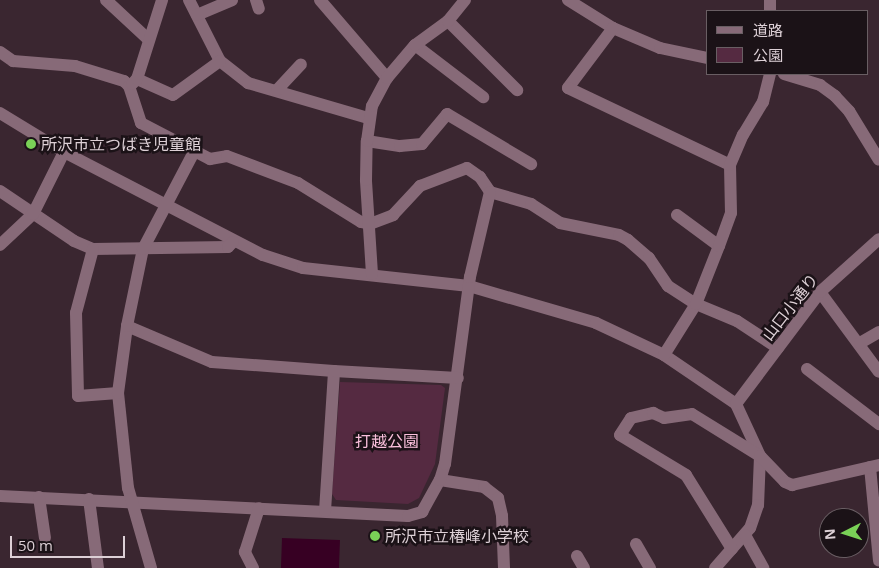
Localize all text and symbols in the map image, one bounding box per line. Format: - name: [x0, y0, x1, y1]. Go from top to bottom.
- legend: [706, 10, 869, 75]
- text: 道路: [753, 20, 783, 40]
- text: 公園: [753, 45, 783, 65]
- place label: 所沢市立つばき児童館: [41, 134, 201, 154]
- marker: 所沢市立つばき児童館: [25, 138, 37, 150]
- street label: 山口小通り: [758, 270, 822, 344]
- park label: 打越公園: [355, 431, 419, 451]
- north arrow: [819, 508, 869, 558]
- scale bar: [12, 526, 128, 558]
- place label: 所沢市立椿峰小学校: [385, 526, 529, 546]
- text: N: [820, 528, 840, 541]
- marker: 所沢市立椿峰小学校: [369, 530, 381, 542]
- text: 50 m: [18, 535, 53, 555]

